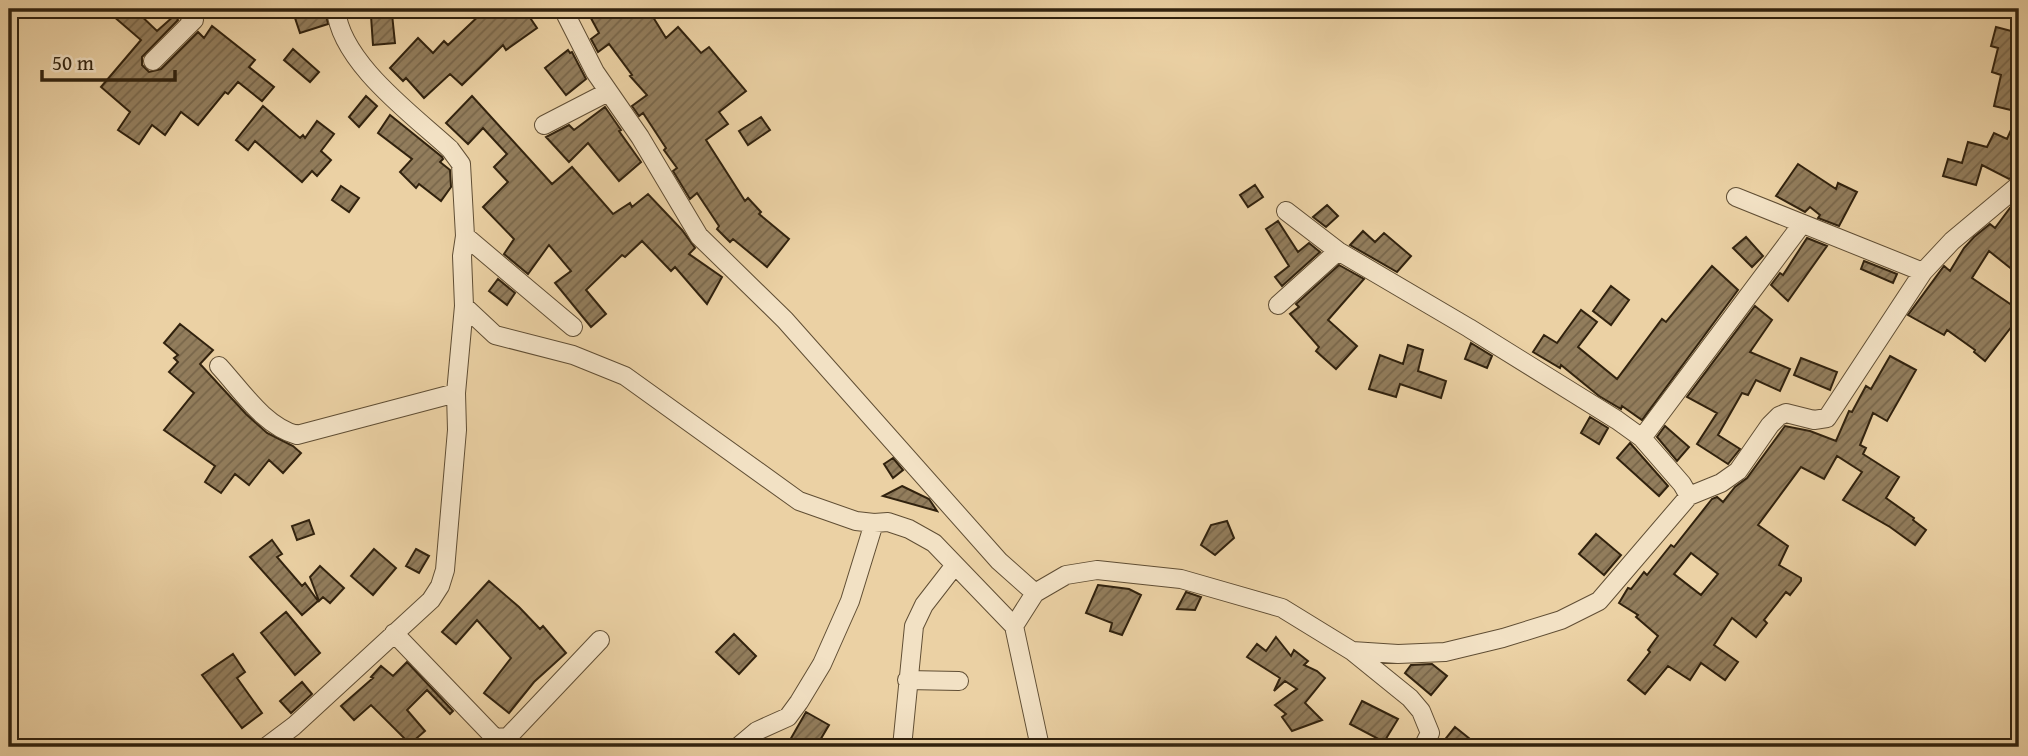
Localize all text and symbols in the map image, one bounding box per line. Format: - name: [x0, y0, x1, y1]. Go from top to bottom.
- scale bar: [42, 38, 175, 82]
- text: 50 m: [52, 47, 94, 78]

